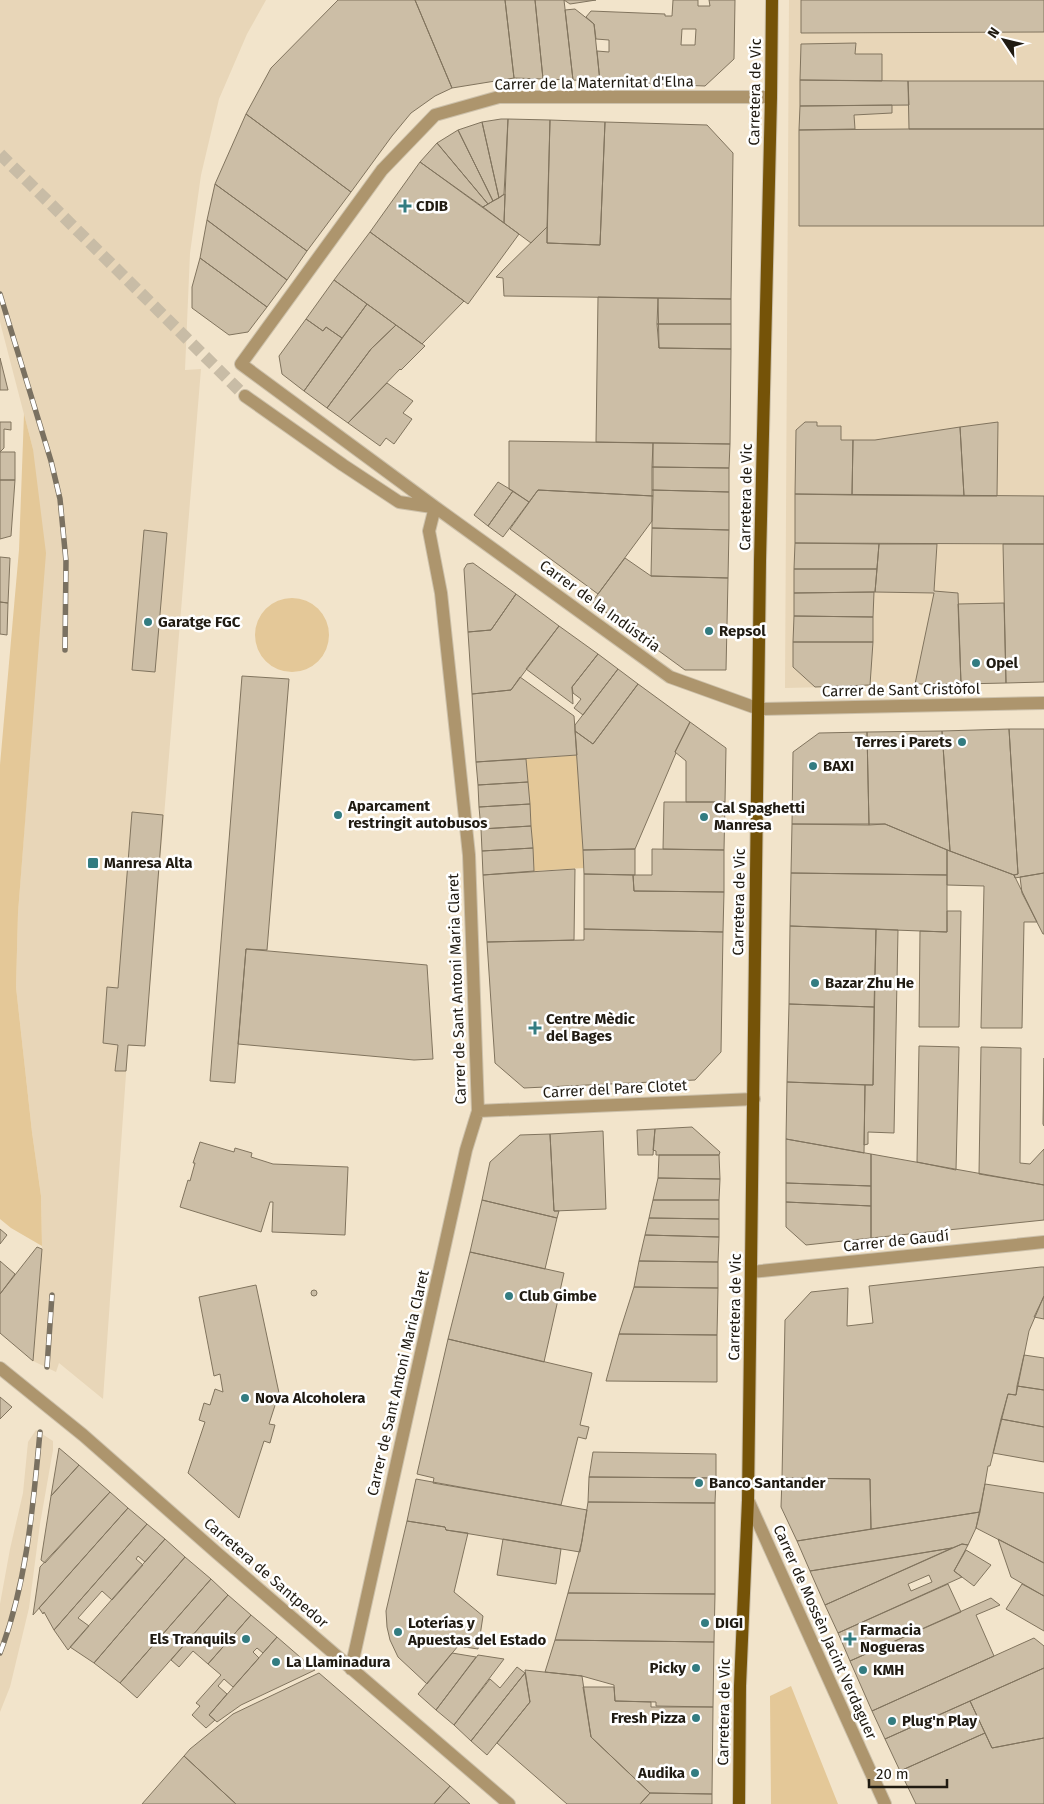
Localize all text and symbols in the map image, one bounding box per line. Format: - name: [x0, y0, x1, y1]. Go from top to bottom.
- north arrow: [979, 15, 1029, 65]
- text: N: [984, 24, 1003, 42]
- street label: Carretera de Vic: [745, 38, 765, 146]
- street label: Carrer de la Maternitat d'Elna: [494, 72, 694, 94]
- place label: CDIB: [416, 197, 448, 215]
- marker: CDIB: [398, 199, 412, 213]
- street label: Carretera de Vic: [736, 443, 756, 551]
- street label: Carrer de la Indústria: [536, 556, 664, 656]
- place label: Garatge FGC: [158, 613, 241, 631]
- marker: Garatge FGC: [142, 616, 154, 628]
- place label: Repsol: [719, 622, 766, 640]
- marker: Repsol: [703, 625, 715, 637]
- place label: Opel: [986, 654, 1019, 672]
- marker: Opel: [970, 657, 982, 669]
- street label: Carrer de Sant Cristòfol: [822, 680, 981, 700]
- place label: Terres i Parets: [855, 733, 952, 751]
- marker: Terres i Parets: [956, 736, 968, 748]
- place label: BAXI: [823, 757, 854, 775]
- marker: BAXI: [807, 760, 819, 772]
- place label: Aparcament restringit autobusos: [347, 797, 488, 832]
- place label: Cal Spaghetti Manresa: [714, 799, 805, 834]
- marker: Aparcament restringit autobusos: [332, 809, 344, 821]
- marker: Cal Spaghetti Manresa: [698, 811, 710, 823]
- street label: Carretera de Vic: [729, 848, 749, 956]
- place label: Manresa Alta: [104, 854, 193, 872]
- marker: Manresa Alta: [86, 856, 100, 870]
- street label: Carrer de Sant Antoni Maria Claret: [444, 873, 470, 1105]
- place label: Bazar Zhu He: [825, 974, 914, 992]
- marker: Bazar Zhu He: [809, 977, 821, 989]
- place label: Centre Mèdic del Bages: [546, 1010, 636, 1045]
- marker: Centre Mèdic del Bages: [528, 1021, 542, 1035]
- street label: Carrer del Pare Clotet: [542, 1076, 688, 1102]
- street label: Carrer de Gaudí: [842, 1226, 950, 1256]
- street label: Carretera de Vic: [725, 1253, 745, 1361]
- street label: Carrer de Sant Antoni Maria Claret: [363, 1268, 433, 1498]
- place label: Club Gimbe: [519, 1287, 597, 1305]
- marker: Club Gimbe: [503, 1290, 515, 1302]
- place label: Nova Alcoholera: [255, 1389, 365, 1407]
- marker: Nova Alcoholera: [239, 1392, 251, 1404]
- place label: Banco Santander: [709, 1474, 827, 1492]
- marker: Banco Santander: [693, 1477, 705, 1489]
- street label: Carretera de Santpedor: [200, 1514, 332, 1632]
- street label: Carrer de Mossèn Jacint Verdaguer: [769, 1522, 881, 1742]
- place label: Loterías y Apuestas del Estado: [407, 1614, 547, 1649]
- place label: DIGI: [715, 1614, 743, 1632]
- marker: DIGI: [699, 1617, 711, 1629]
- place label: Farmacia Nogueras: [860, 1621, 925, 1656]
- marker: Loterías y Apuestas del Estado: [392, 1626, 404, 1638]
- place label: Els Tranquils: [149, 1630, 236, 1648]
- marker: Els Tranquils: [240, 1633, 252, 1645]
- marker: Farmacia Nogueras: [844, 1633, 856, 1645]
- place label: La Llaminadura: [286, 1653, 391, 1671]
- marker: La Llaminadura: [270, 1656, 282, 1668]
- street label: Carretera de Vic: [714, 1658, 734, 1766]
- place label: Picky: [650, 1659, 686, 1677]
- place label: KMH: [873, 1661, 904, 1679]
- marker: Picky: [690, 1662, 702, 1674]
- marker: KMH: [857, 1664, 869, 1676]
- place label: Fresh Pizza: [611, 1709, 686, 1727]
- marker: Fresh Pizza: [690, 1712, 702, 1724]
- place label: Plug'n Play: [902, 1712, 977, 1730]
- marker: Plug'n Play: [886, 1715, 898, 1727]
- scale bar: [869, 1756, 946, 1788]
- place label: Audika: [637, 1764, 685, 1782]
- text: 20 m: [876, 1765, 909, 1783]
- marker: Audika: [689, 1767, 701, 1779]

